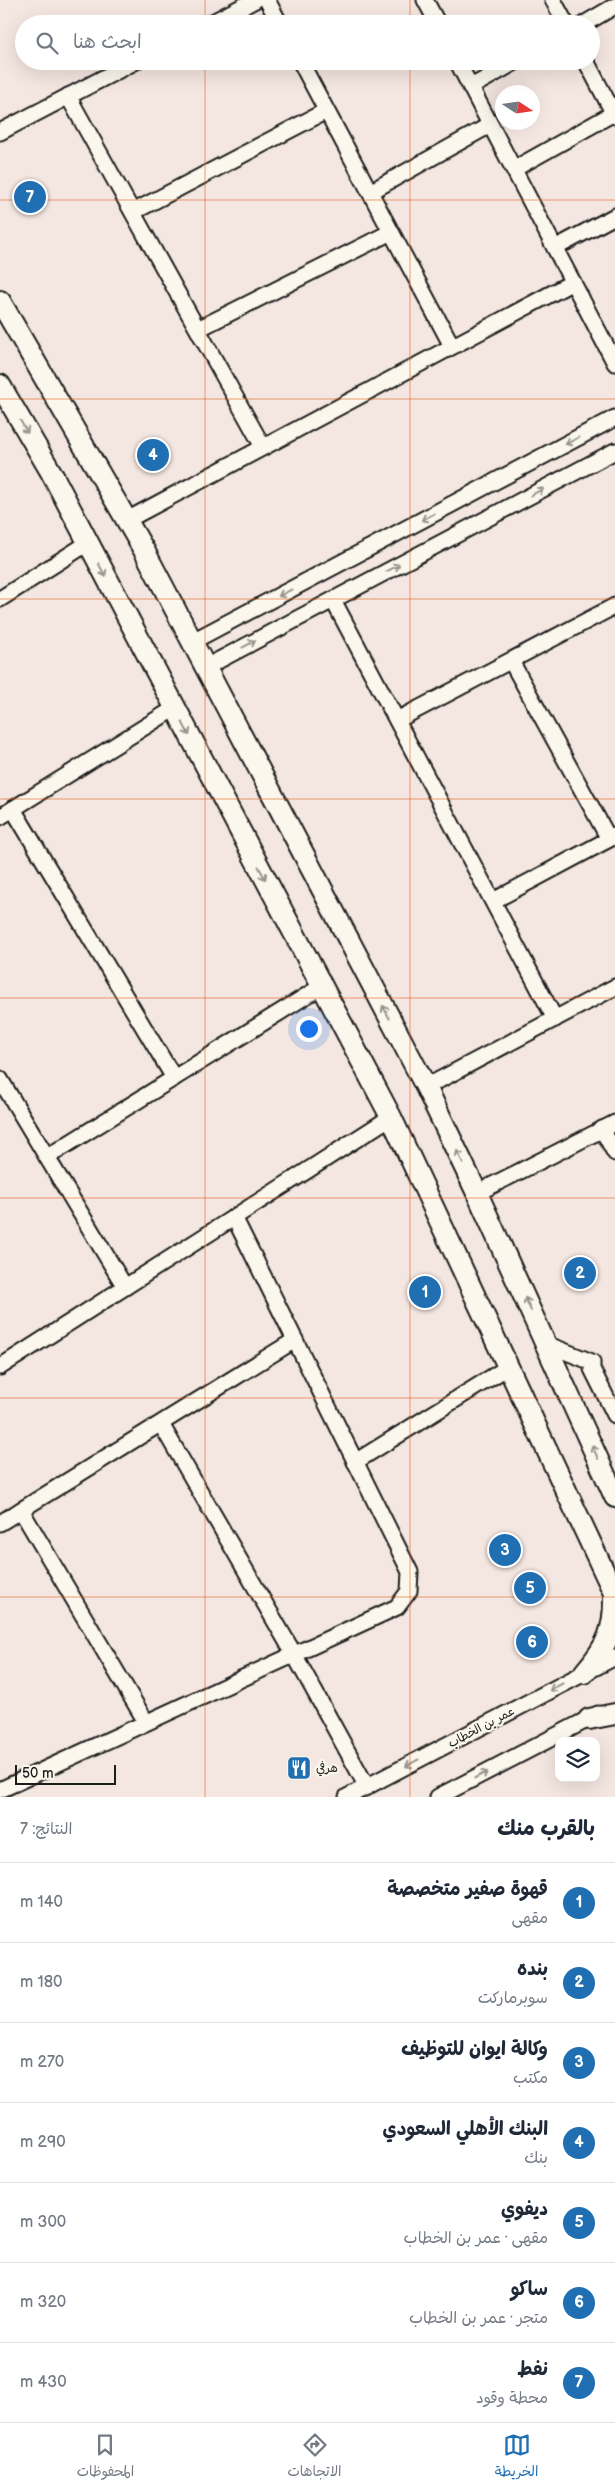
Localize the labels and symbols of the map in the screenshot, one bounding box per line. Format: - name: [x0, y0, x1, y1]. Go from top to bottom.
- north arrow: [495, 85, 540, 130]
- pin: 7: [14, 178, 46, 216]
- one-way arrow: [20, 419, 30, 434]
- pin: 4: [137, 436, 169, 474]
- one-way arrow: [565, 437, 580, 446]
- one-way arrow: [529, 487, 544, 497]
- one-way arrow: [421, 512, 436, 522]
- one-way arrow: [97, 562, 107, 577]
- one-way arrow: [385, 563, 400, 572]
- one-way arrow: [278, 588, 292, 598]
- one-way arrow: [241, 639, 256, 648]
- one-way arrow: [182, 721, 191, 736]
- one-way arrow: [257, 865, 267, 880]
- one-way arrow: [381, 1005, 390, 1020]
- your location: [296, 1016, 322, 1042]
- one-way arrow: [454, 1150, 464, 1165]
- pin: 2: [564, 1254, 596, 1292]
- pin: 1: [409, 1273, 441, 1311]
- one-way arrow: [522, 1297, 532, 1312]
- one-way arrow: [589, 1445, 599, 1460]
- pin: 3: [489, 1531, 521, 1569]
- pin: 5: [514, 1569, 546, 1607]
- pin: 6: [516, 1623, 548, 1661]
- one-way arrow: [549, 1682, 564, 1692]
- street label: عمر بن الخطاب: [445, 1704, 517, 1751]
- restaurant icon: هرفي: [286, 1755, 312, 1781]
- one-way arrow: [405, 1758, 420, 1768]
- place label: هرفي: [316, 1760, 338, 1777]
- scale bar: [15, 1762, 116, 1785]
- one-way arrow: [473, 1769, 488, 1779]

